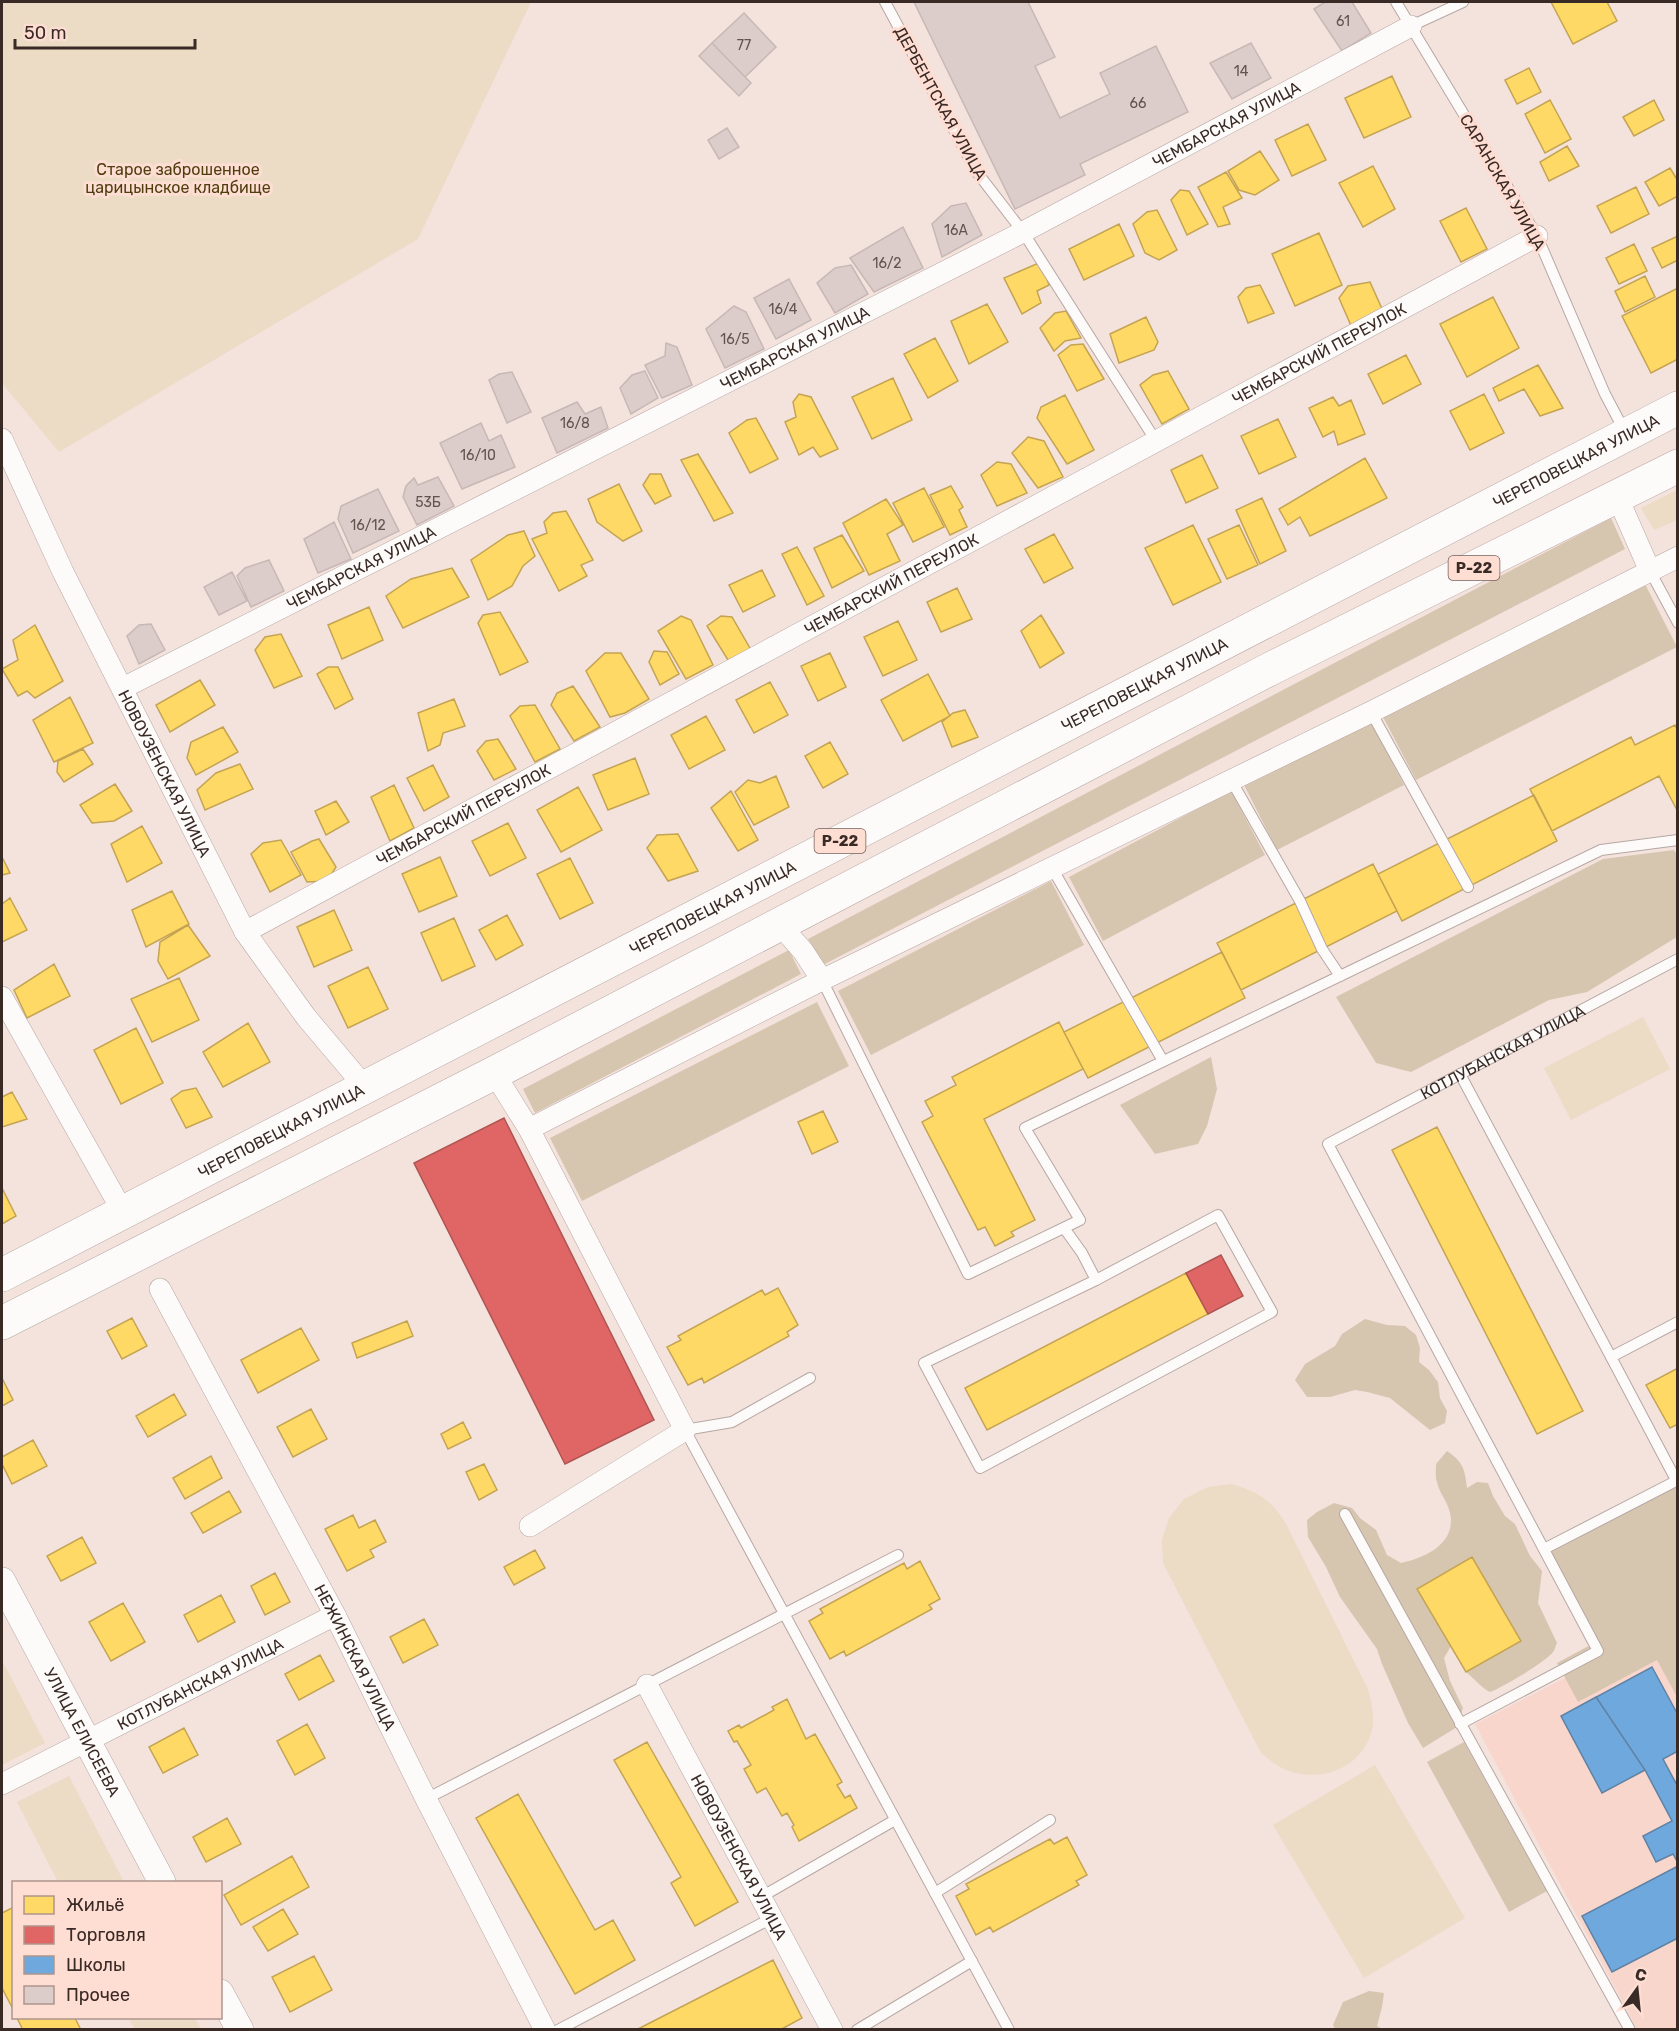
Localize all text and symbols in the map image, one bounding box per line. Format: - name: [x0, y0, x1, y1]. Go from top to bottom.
- scale bar: [15, 12, 195, 50]
- house number: 61: [1336, 13, 1350, 30]
- text: 50 m: [24, 22, 67, 44]
- street label: ДЕРБЕНТСКАЯ УЛИЦА: [890, 23, 991, 184]
- house number: 77: [737, 37, 751, 54]
- house number: 14: [1234, 63, 1249, 80]
- street label: ЧЕМБАРСКАЯ УЛИЦА: [1149, 77, 1304, 172]
- house number: 66: [1130, 95, 1146, 112]
- street label: САРАНСКАЯ УЛИЦА: [1456, 111, 1550, 254]
- park label: Старое заброшенное царицынское кладбище: [85, 160, 271, 197]
- house number: 16А: [944, 222, 969, 239]
- house number: 16/2: [872, 255, 902, 272]
- street label: ЧЕМБАРСКИЙ ПЕРЕУЛОК: [1229, 299, 1410, 408]
- house number: 16/4: [768, 301, 798, 318]
- street label: ЧЕМБАРСКАЯ УЛИЦА: [717, 302, 873, 394]
- house number: 16/5: [720, 331, 750, 348]
- street label: ЧЕРЕПОВЕЦКАЯ УЛИЦА: [1490, 410, 1663, 512]
- house number: 16/8: [560, 415, 590, 432]
- house number: 16/10: [460, 447, 496, 464]
- house number: 53Б: [415, 494, 441, 511]
- house number: 16/12: [350, 517, 386, 534]
- street label: ЧЕМБАРСКАЯ УЛИЦА: [284, 522, 439, 614]
- street label: ЧЕМБАРСКИЙ ПЕРЕУЛОК: [801, 530, 982, 639]
- road number: Р-22: [1448, 556, 1500, 580]
- street label: ЧЕРЕПОВЕЦКАЯ УЛИЦА: [1058, 634, 1231, 735]
- street label: НОВОУЗЕНСКАЯ УЛИЦА: [114, 687, 215, 861]
- street label: ЧЕМБАРСКИЙ ПЕРЕУЛОК: [373, 760, 554, 869]
- road number: Р-22: [814, 829, 866, 853]
- street label: ЧЕРЕПОВЕЦКАЯ УЛИЦА: [626, 857, 799, 959]
- street label: КОТЛУБАНСКАЯ УЛИЦА: [1417, 1001, 1589, 1103]
- street label: ЧЕРЕПОВЕЦКАЯ УЛИЦА: [195, 1080, 368, 1182]
- street label: НЕЖИНСКАЯ УЛИЦА: [310, 1581, 400, 1734]
- street label: КОТЛУБАНСКАЯ УЛИЦА: [114, 1634, 287, 1734]
- street label: УЛИЦА ЕЛИСЕЕВА: [40, 1665, 124, 1800]
- street label: НОВОУЗЕНСКАЯ УЛИЦА: [687, 1771, 791, 1943]
- legend: [12, 1881, 222, 2019]
- text: Жильё: [66, 1894, 124, 1916]
- text: Торговля: [66, 1924, 146, 1946]
- text: Школы: [66, 1954, 126, 1976]
- north arrow: [1607, 1959, 1667, 2019]
- text: С: [1633, 1964, 1649, 1986]
- text: Прочее: [66, 1984, 130, 2006]

